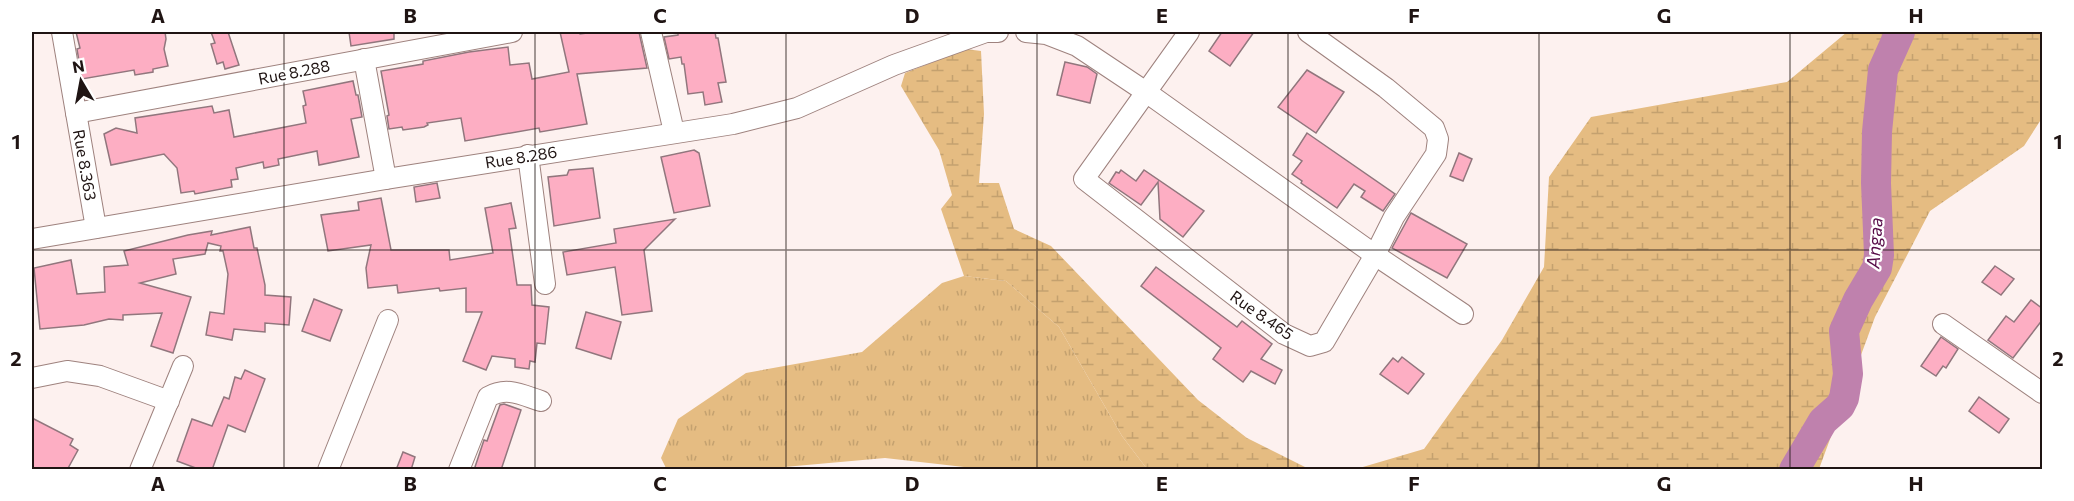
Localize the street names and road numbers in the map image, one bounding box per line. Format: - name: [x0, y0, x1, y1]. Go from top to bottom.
- street label: Rue 8.288: [256, 55, 331, 88]
- street label: Rue 8.363: [70, 128, 101, 202]
- street label: Rue 8.286: [484, 141, 558, 172]
- street label: Rue 8.465: [1227, 286, 1297, 343]

